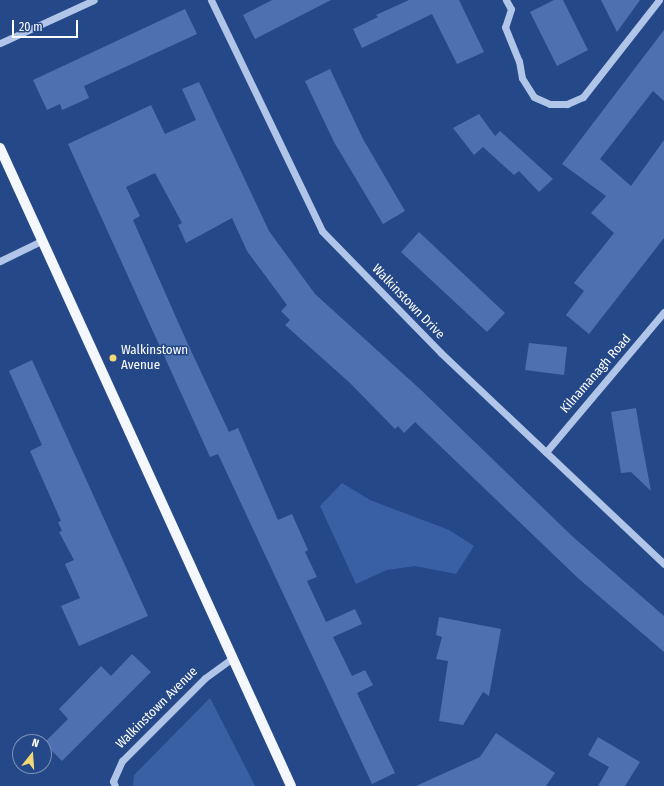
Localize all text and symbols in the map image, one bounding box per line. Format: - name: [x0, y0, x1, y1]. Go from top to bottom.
- scale bar: [14, 12, 80, 38]
- text: 20 m: [19, 20, 43, 34]
- street label: Walkinstown Drive: [368, 261, 448, 343]
- street label: Kilnamanagh Road: [558, 331, 634, 417]
- place label: Walkinstown Avenue: [121, 343, 188, 374]
- marker: Walkinstown Avenue: [108, 353, 118, 363]
- street label: Walkinstown Avenue: [113, 664, 201, 752]
- north arrow: [12, 734, 52, 774]
- text: N: [30, 736, 40, 750]

